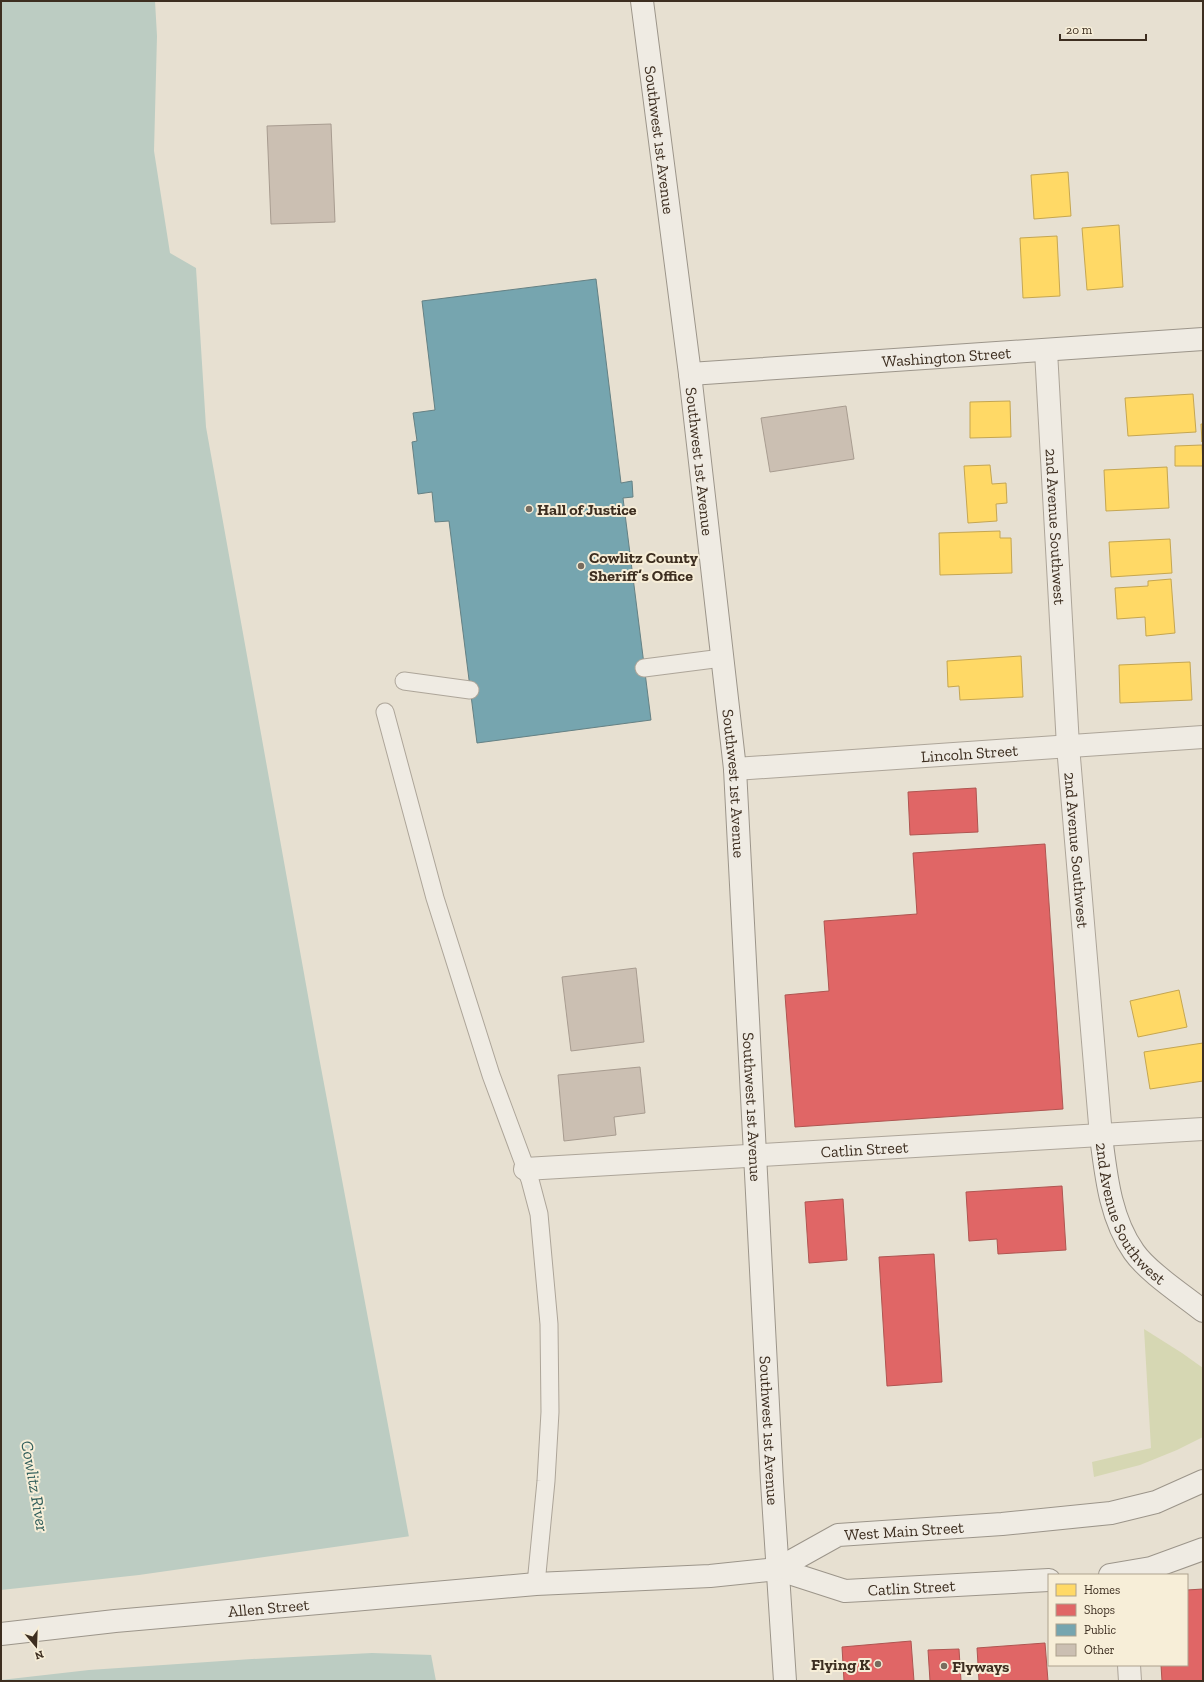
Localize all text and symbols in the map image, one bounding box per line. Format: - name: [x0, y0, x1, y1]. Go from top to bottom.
- scale bar: [1060, 16, 1146, 42]
- text: 20 m: [1066, 23, 1093, 37]
- street label: Southwest 1st Avenue: [641, 64, 679, 215]
- street label: Washington Street: [881, 343, 1012, 370]
- street label: Southwest 1st Avenue: [682, 386, 718, 537]
- street label: 2nd Avenue Southwest: [1042, 448, 1070, 606]
- place label: Hall of Justice: [537, 500, 637, 519]
- marker: Hall of Justice: [524, 504, 534, 514]
- place label: Cowlitz County Sheriff’s Office: [589, 548, 699, 585]
- marker: Cowlitz County Sheriff’s Office: [576, 561, 586, 571]
- street label: Southwest 1st Avenue: [719, 708, 749, 859]
- street label: Lincoln Street: [920, 740, 1019, 766]
- street label: 2nd Avenue Southwest: [1061, 771, 1093, 929]
- street label: Southwest 1st Avenue: [739, 1032, 766, 1182]
- street label: Catlin Street: [820, 1137, 909, 1161]
- street label: 2nd Avenue Southwest: [1092, 1141, 1170, 1288]
- street label: Southwest 1st Avenue: [756, 1355, 783, 1506]
- water label: Cowlitz River: [17, 1439, 53, 1533]
- street label: West Main Street: [844, 1517, 964, 1544]
- legend: [1048, 1574, 1188, 1666]
- street label: Catlin Street: [867, 1576, 956, 1599]
- text: Homes: [1084, 1583, 1120, 1597]
- street label: Allen Street: [227, 1594, 310, 1621]
- text: Shops: [1084, 1603, 1115, 1617]
- text: Public: [1084, 1623, 1117, 1637]
- north arrow: [16, 1626, 56, 1666]
- text: Other: [1084, 1643, 1115, 1657]
- text: N: [32, 1647, 45, 1663]
- place label: Flying K: [811, 1655, 870, 1674]
- place label: Flyways: [952, 1657, 1009, 1676]
- marker: Flying K: [873, 1659, 883, 1669]
- marker: Flyways: [939, 1661, 949, 1671]

